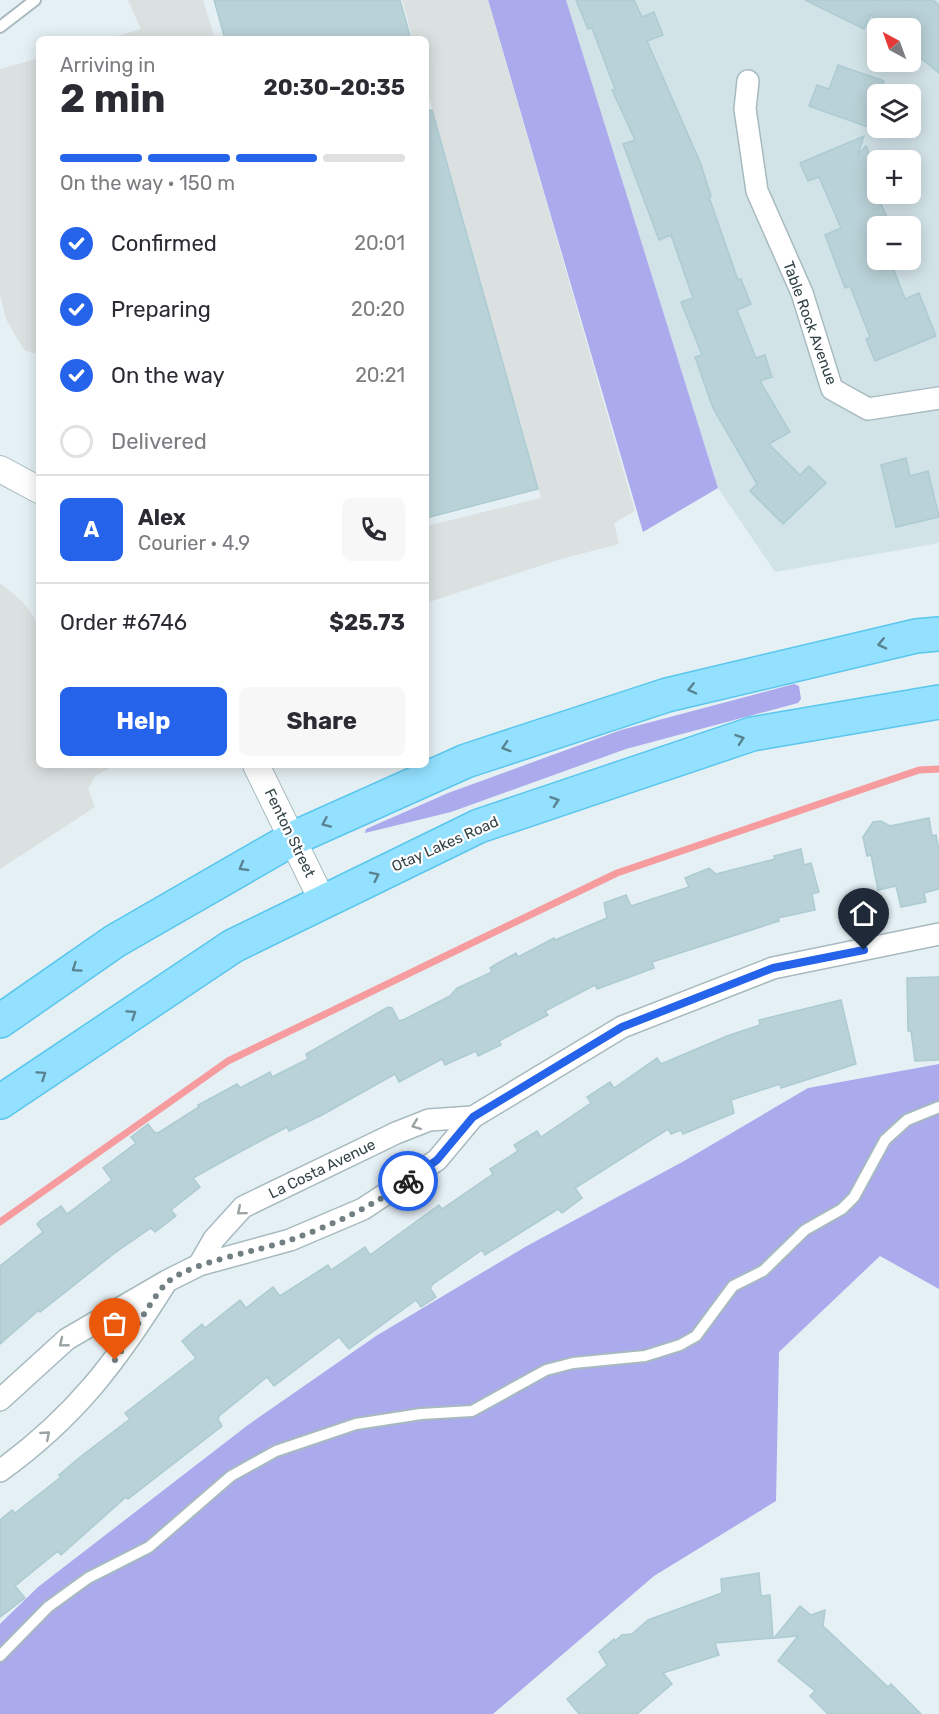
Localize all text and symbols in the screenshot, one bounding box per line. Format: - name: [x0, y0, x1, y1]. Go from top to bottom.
- north arrow: [867, 18, 921, 72]
- map controls: [867, 18, 921, 270]
- text: Arriving in: [60, 53, 155, 77]
- text: 20:30–20:35: [264, 74, 405, 101]
- text: 2 min: [60, 76, 166, 122]
- button: layers: [867, 84, 921, 138]
- button: +: [867, 150, 921, 204]
- text: On the way · 150 m: [60, 171, 235, 195]
- button: −: [867, 216, 921, 270]
- icon: check: [60, 227, 93, 260]
- text: Confirmed: [111, 230, 217, 257]
- text: 20:01: [354, 231, 405, 255]
- street label: Table Rock Avenue: [779, 259, 841, 387]
- icon: check: [60, 293, 93, 326]
- text: Preparing: [111, 296, 211, 323]
- text: 20:20: [351, 297, 405, 321]
- icon: check: [60, 359, 93, 392]
- text: On the way: [111, 362, 225, 389]
- text: 20:21: [355, 363, 405, 387]
- text: Delivered: [111, 428, 207, 455]
- button: phone: [342, 498, 405, 561]
- text: Alex: [138, 504, 186, 531]
- text: A: [84, 516, 99, 543]
- text: Courier · 4.9: [138, 531, 250, 555]
- text: Order #6746: [60, 609, 187, 636]
- text: $25.73: [329, 609, 405, 636]
- one-way arrow: [877, 636, 887, 649]
- one-way arrow: [687, 681, 697, 694]
- button: Help: [60, 687, 227, 756]
- button: Share: [239, 687, 405, 756]
- one-way arrow: [734, 733, 745, 746]
- one-way arrow: [501, 740, 512, 753]
- street label: Fenton Street: [261, 786, 319, 880]
- one-way arrow: [549, 795, 560, 808]
- street label: Otay Lakes Road: [389, 812, 501, 876]
- one-way arrow: [322, 816, 333, 828]
- one-way arrow: [239, 860, 249, 871]
- one-way arrow: [369, 872, 380, 884]
- pin: [838, 888, 889, 950]
- icon: home: [847, 897, 880, 930]
- one-way arrow: [72, 961, 83, 972]
- one-way arrow: [125, 1010, 136, 1021]
- one-way arrow: [35, 1071, 46, 1082]
- one-way arrow: [411, 1118, 422, 1130]
- street label: La Costa Avenue: [266, 1135, 378, 1203]
- courier: [378, 1151, 438, 1211]
- icon: bike: [392, 1165, 425, 1198]
- one-way arrow: [237, 1204, 248, 1215]
- pin: [89, 1298, 140, 1360]
- icon: bag: [98, 1307, 131, 1340]
- one-way arrow: [58, 1336, 69, 1347]
- one-way arrow: [39, 1431, 50, 1442]

